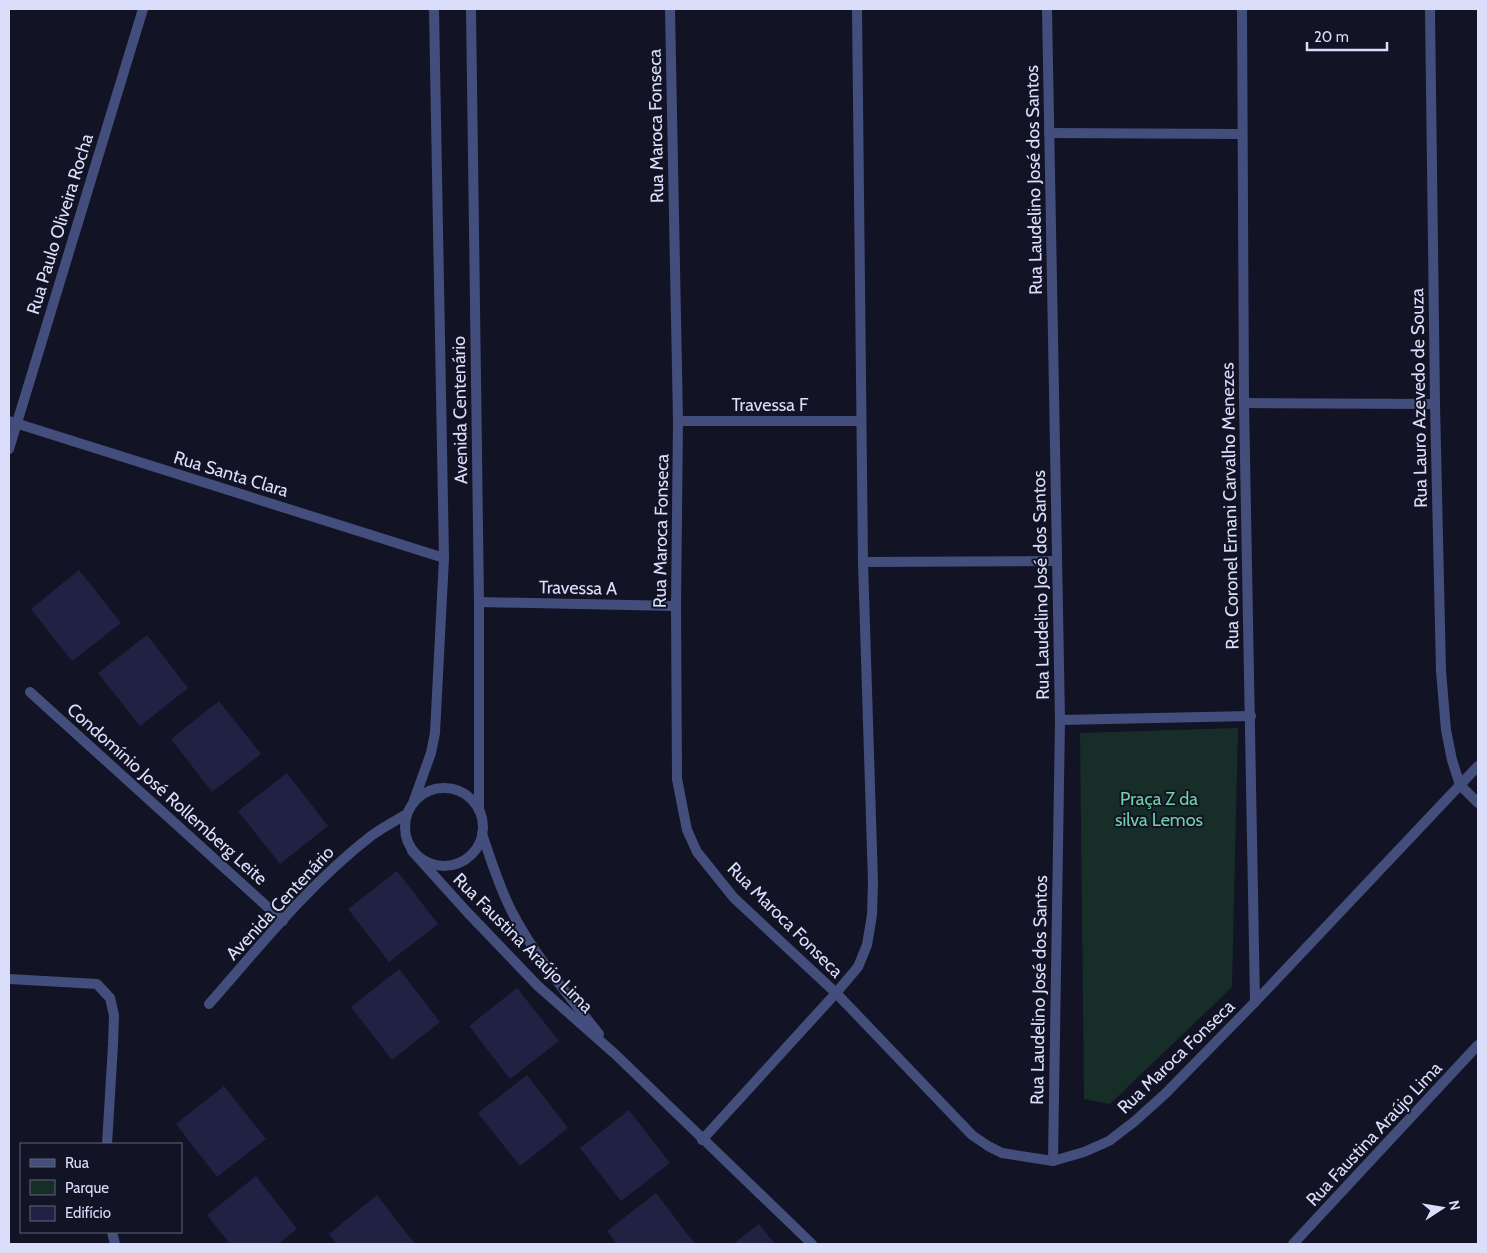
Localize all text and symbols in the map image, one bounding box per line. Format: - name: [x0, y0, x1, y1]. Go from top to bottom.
- scale bar: [1307, 20, 1387, 52]
- text: 20 m: [1314, 28, 1349, 46]
- street label: Rua Maroca Fonseca: [644, 48, 668, 203]
- street label: Rua Laudelino José dos Santos: [1021, 65, 1047, 295]
- street label: Rua Paulo Oliveira Rocha: [22, 131, 98, 317]
- street label: Rua Lauro Azevedo de Souza: [1406, 288, 1432, 508]
- street label: Avenida Centenário: [448, 336, 472, 484]
- street label: Rua Coronel Ernani Carvalho Menezes: [1216, 362, 1244, 650]
- street label: Travessa F: [732, 394, 809, 416]
- street label: Rua Santa Clara: [171, 446, 291, 502]
- street label: Rua Maroca Fonseca: [649, 453, 673, 608]
- street label: Rua Laudelino José dos Santos: [1028, 470, 1054, 700]
- street label: Travessa A: [539, 576, 617, 600]
- street label: Condomínio José Rollemberg Leite: [62, 698, 272, 890]
- park label: Praça Z da silva Lemos: [1115, 788, 1203, 831]
- street label: Avenida Centenário: [221, 841, 339, 965]
- street label: Rua Maroca Fonseca: [723, 858, 848, 983]
- street label: Rua Faustina Araújo Lima: [448, 868, 598, 1018]
- street label: Rua Laudelino José dos Santos: [1026, 875, 1052, 1105]
- street label: Rua Maroca Fonseca: [1113, 995, 1239, 1118]
- street label: Rua Faustina Araújo Lima: [1301, 1057, 1447, 1211]
- legend: [20, 1143, 182, 1233]
- text: Rua: [65, 1154, 90, 1172]
- text: Parque: [65, 1179, 109, 1197]
- north arrow: [1417, 1183, 1467, 1233]
- text: N: [1445, 1199, 1465, 1212]
- text: Edifício: [65, 1204, 111, 1222]

